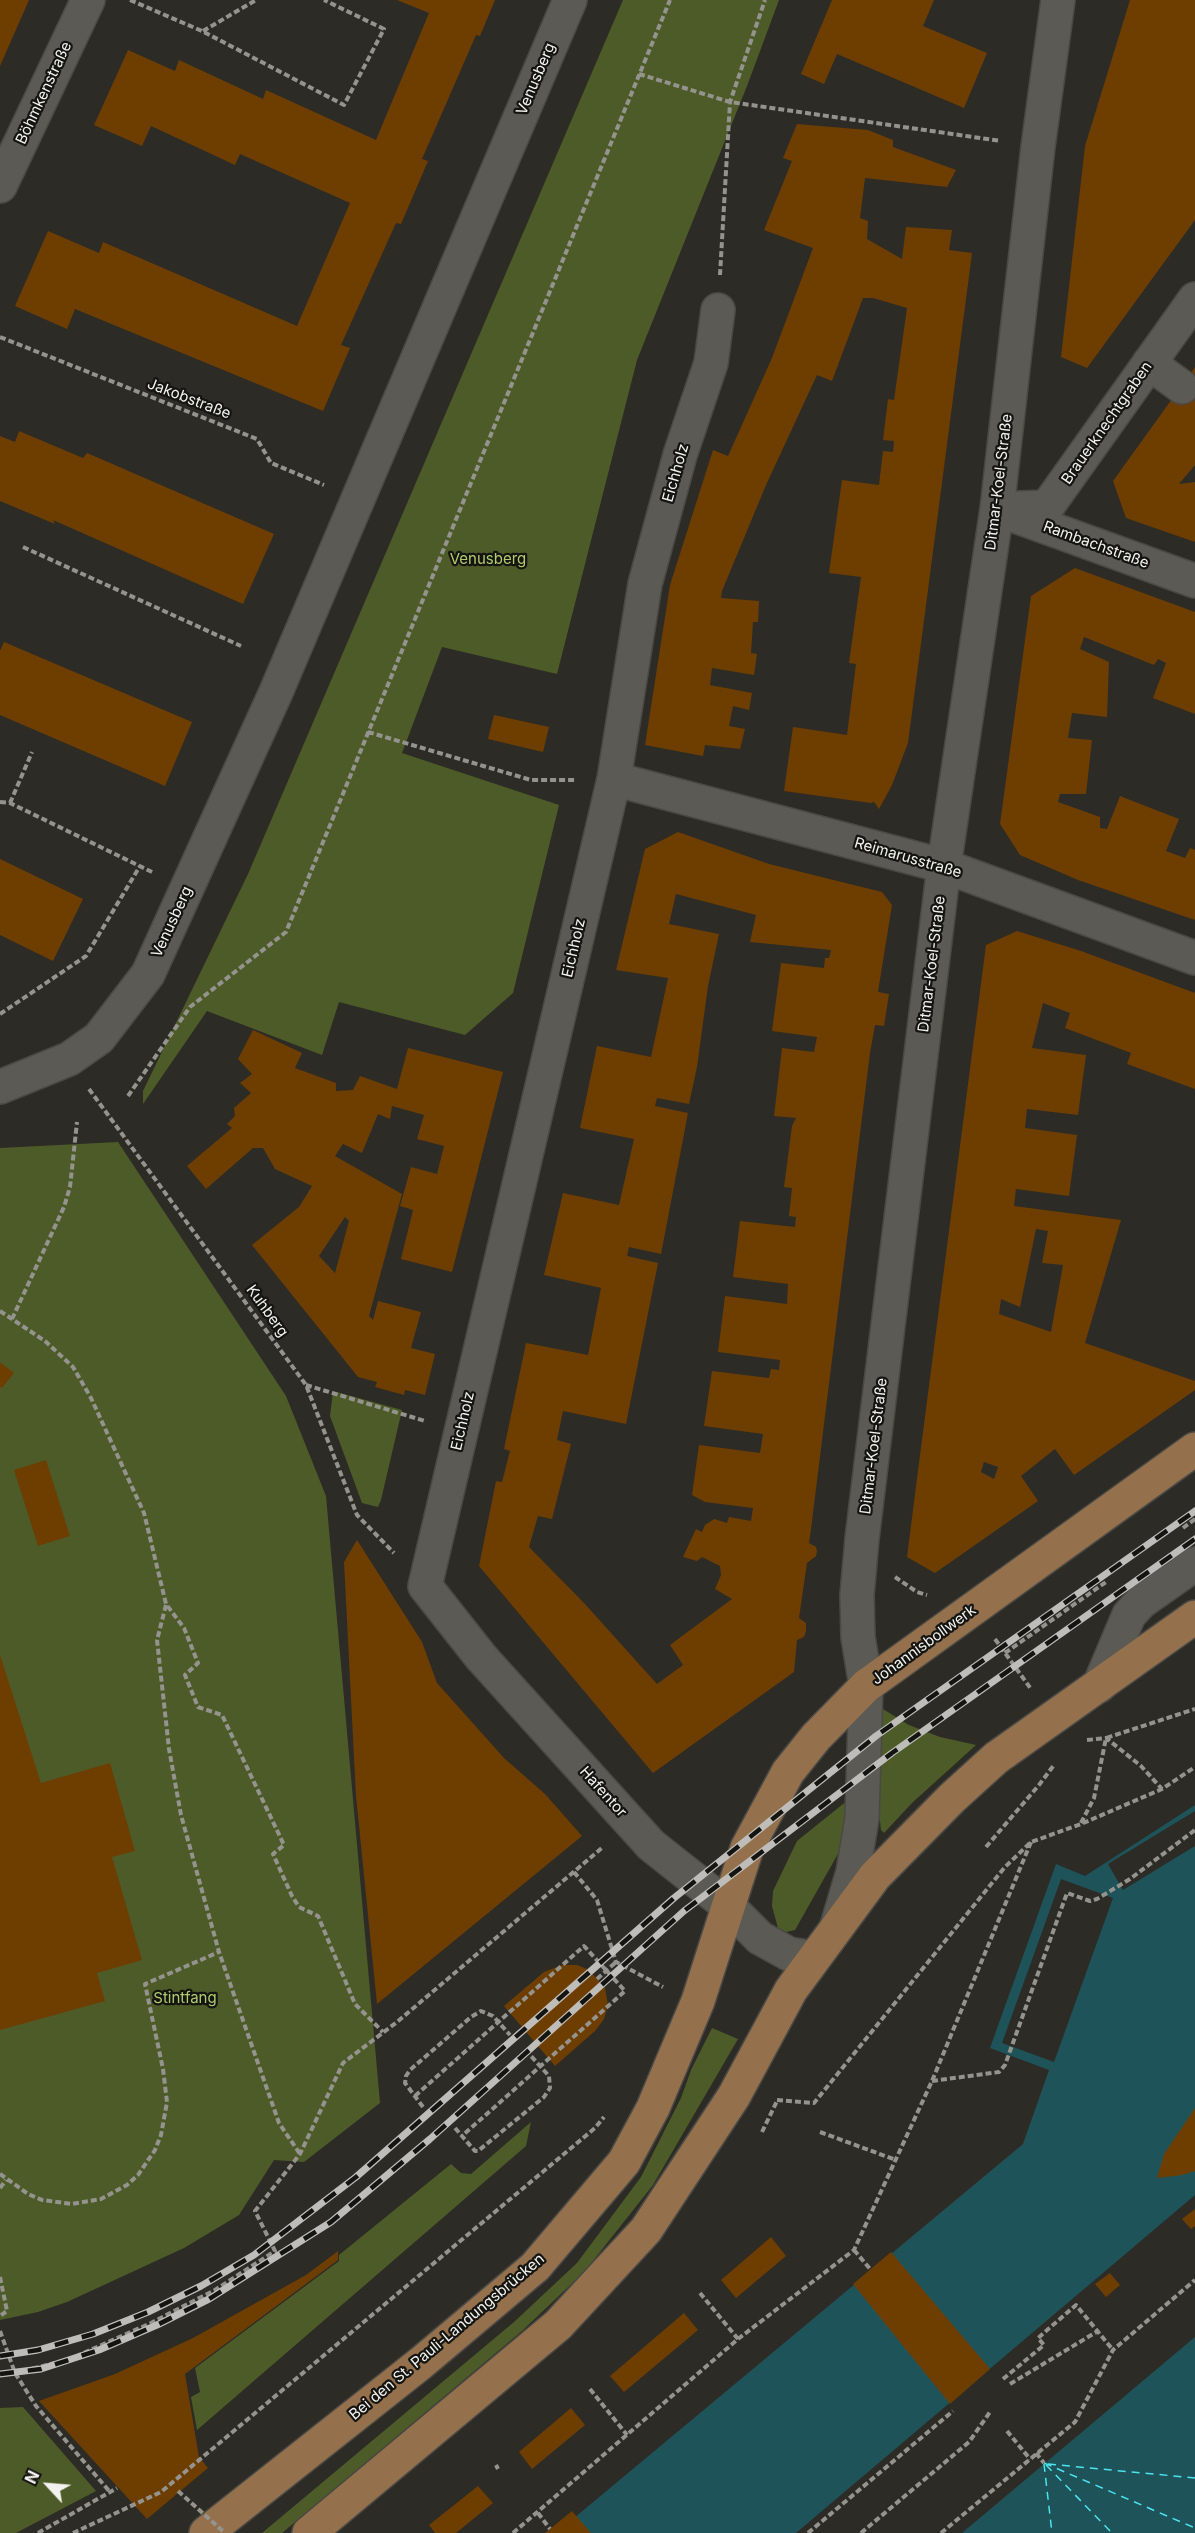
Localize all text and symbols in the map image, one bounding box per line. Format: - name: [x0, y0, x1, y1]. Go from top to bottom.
- street label: Böhmkenstraße: [12, 39, 76, 147]
- street label: Venusberg: [513, 40, 559, 118]
- street label: Brauerknechtgraben: [1058, 358, 1156, 488]
- street label: Jakobstraße: [145, 375, 233, 423]
- street label: Ditmar-Koel-Straße: [982, 413, 1016, 551]
- street label: Eichholz: [659, 442, 693, 504]
- street label: Rambachstraße: [1041, 518, 1151, 572]
- park label: Venusberg: [450, 550, 526, 568]
- street label: Reimarusstraße: [852, 834, 964, 882]
- street label: Venusberg: [148, 884, 196, 960]
- street label: Ditmar-Koel-Straße: [915, 895, 949, 1033]
- street label: Eichholz: [558, 917, 590, 979]
- street label: Kuhberg: [242, 1282, 292, 1340]
- street label: Ditmar-Koel-Straße: [857, 1377, 891, 1515]
- street label: Eichholz: [447, 1390, 479, 1452]
- street label: Johannisbollwerk: [868, 1601, 980, 1689]
- street label: Hafentor: [576, 1763, 630, 1821]
- park label: Stintfang: [153, 1989, 217, 2007]
- street label: Bei den St. Pauli-Landungsbrücken: [346, 2250, 548, 2424]
- north arrow: [18, 2455, 78, 2515]
- text: N: [20, 2467, 43, 2487]

